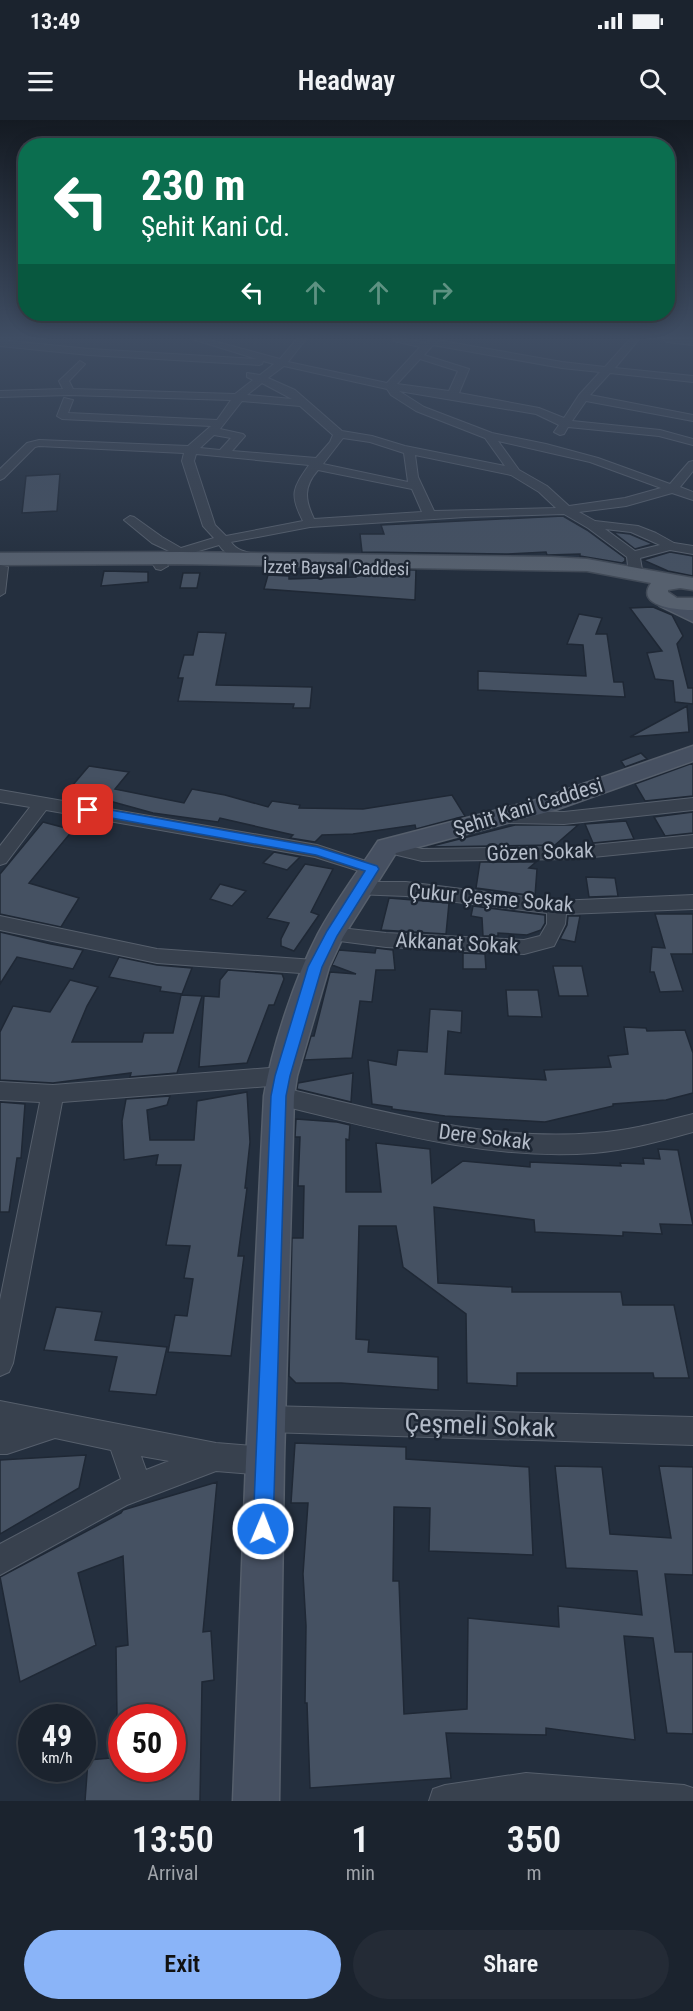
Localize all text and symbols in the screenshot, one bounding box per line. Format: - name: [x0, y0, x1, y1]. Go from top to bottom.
- text: 13:49: [30, 9, 81, 34]
- icon: menu: [24, 65, 57, 98]
- text: Headway: [298, 65, 395, 97]
- icon: search: [636, 65, 669, 98]
- text: 230 m: [141, 161, 246, 210]
- icon: left: [42, 162, 120, 240]
- text: Şehit Kani Cd.: [141, 211, 290, 243]
- icon: left: [236, 276, 269, 309]
- icon: ahead: [299, 276, 332, 309]
- icon: ahead: [362, 276, 395, 309]
- icon: right: [425, 276, 458, 309]
- street label: İzzet Baysal Caddesi: [263, 556, 409, 579]
- street label: Şehit Kani Caddesi: [450, 773, 606, 841]
- pin: [62, 784, 113, 835]
- icon: arrive: [71, 793, 104, 826]
- street label: Gözen Sokak: [486, 838, 594, 866]
- street label: Çukur Çeşme Sokak: [408, 879, 575, 917]
- street label: Akkanat Sokak: [395, 928, 519, 958]
- street label: Dere Sokak: [437, 1119, 533, 1155]
- street label: Çeşmeli Sokak: [404, 1407, 556, 1443]
- position arrow: [231, 1497, 295, 1561]
- speed limit sign: 50: [108, 1704, 186, 1782]
- text: 49: [42, 1718, 72, 1753]
- text: km/h: [42, 1749, 72, 1767]
- text: 13:50: [132, 1819, 214, 1861]
- text: 1: [351, 1819, 369, 1861]
- text: 350: [507, 1819, 561, 1861]
- text: Arrival: [147, 1861, 198, 1885]
- text: min: [346, 1861, 375, 1885]
- text: m: [526, 1861, 542, 1885]
- button: Exit: [24, 1930, 341, 1999]
- button: Share: [353, 1930, 669, 1999]

